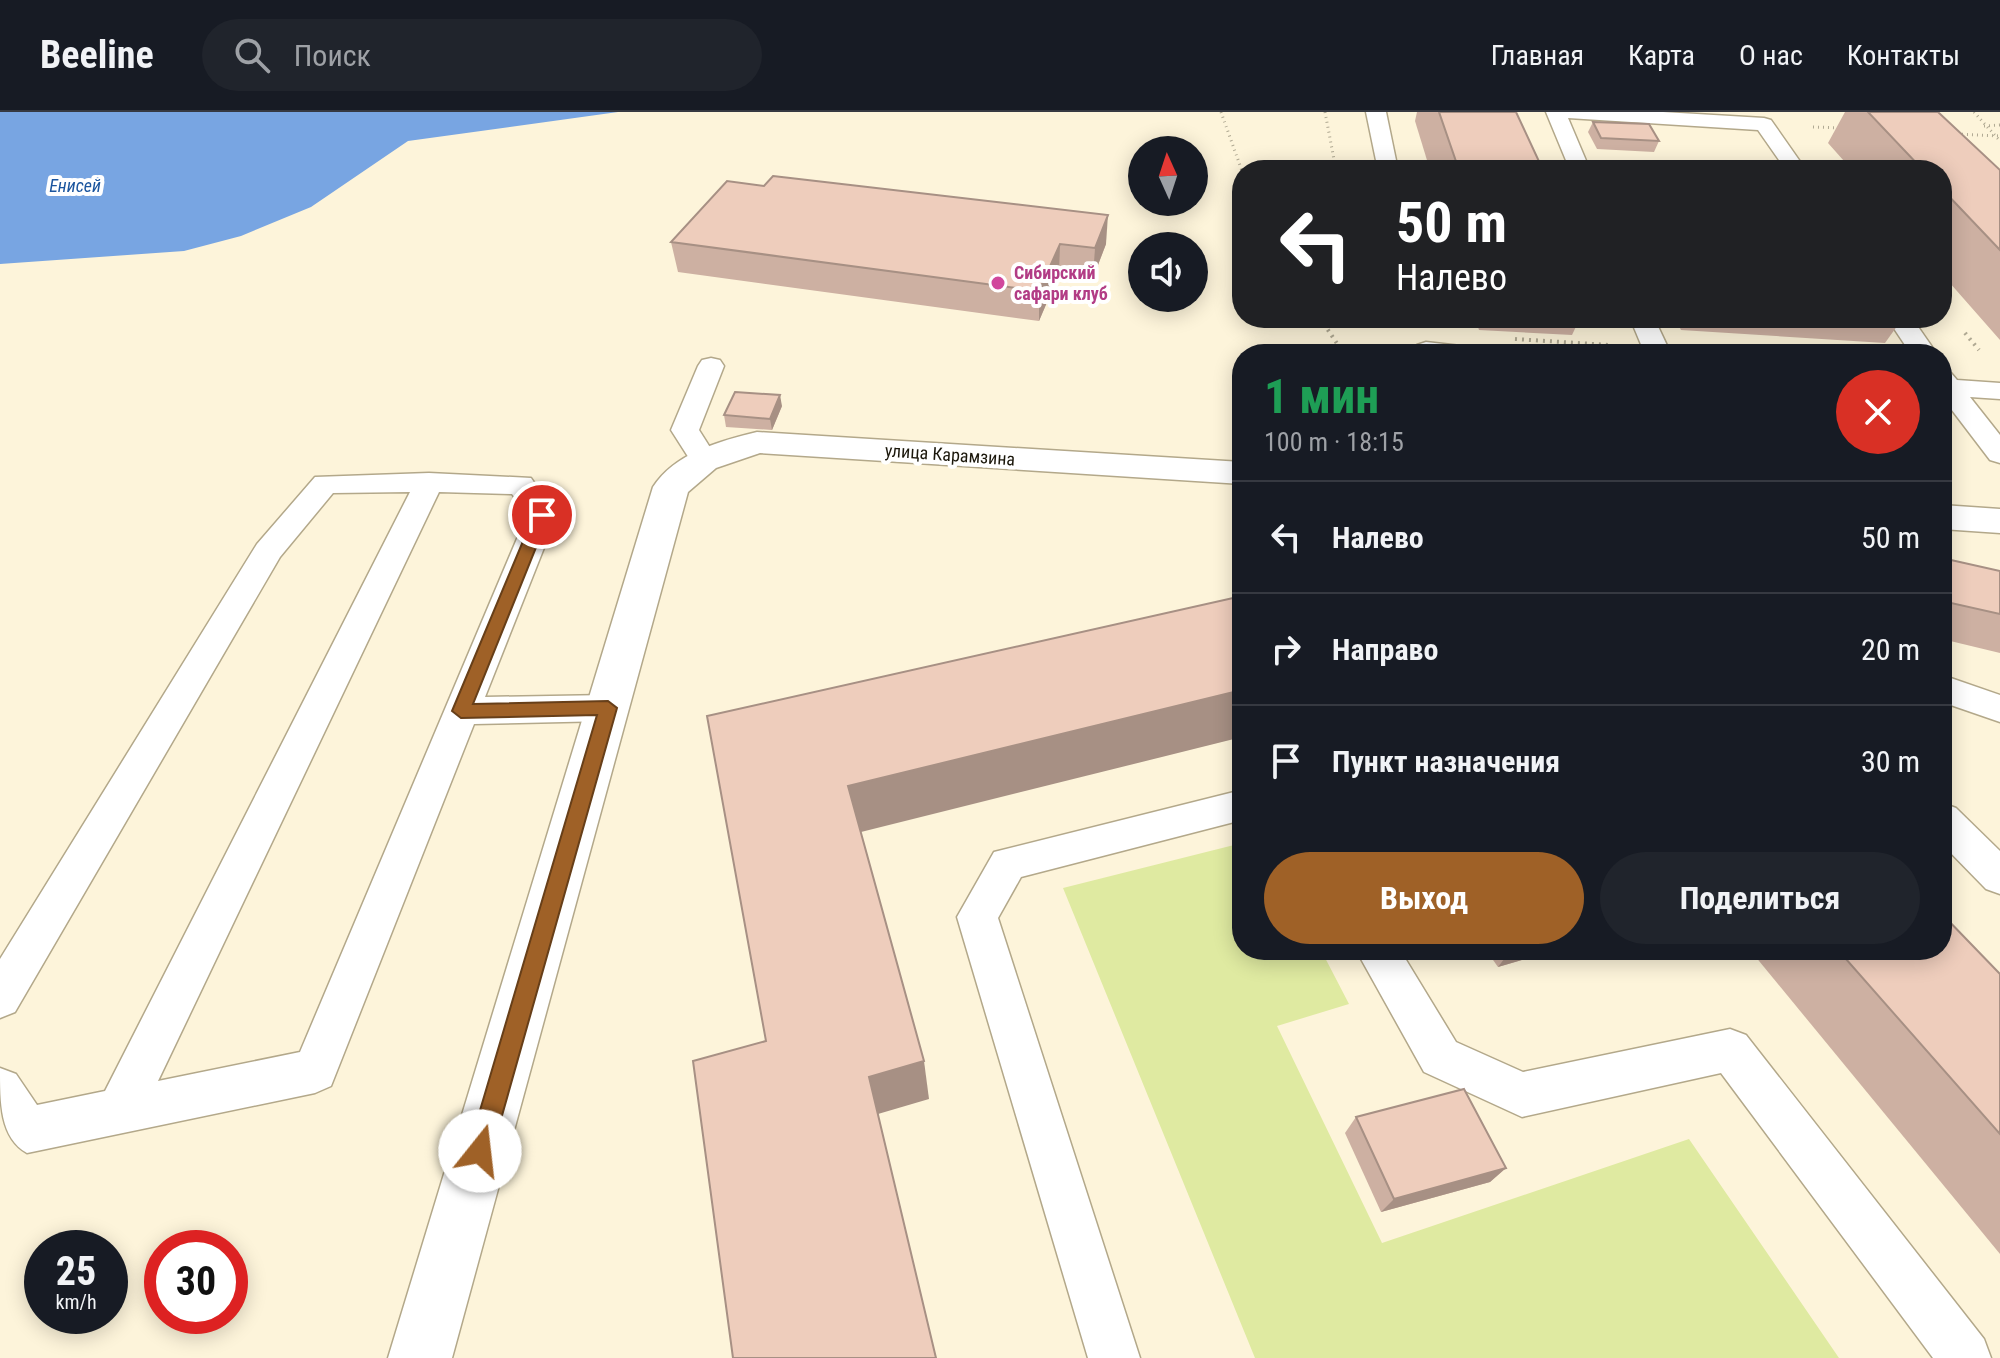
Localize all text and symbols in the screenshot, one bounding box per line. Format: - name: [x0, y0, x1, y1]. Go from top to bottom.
- search box: [202, 19, 762, 91]
- text: Beeline: [40, 33, 154, 77]
- icon: search: [230, 33, 274, 77]
- text: Поиск: [294, 38, 371, 73]
- text: Главная: [1491, 39, 1584, 72]
- text: Карта: [1628, 39, 1695, 72]
- text: О нас: [1739, 39, 1803, 72]
- text: Контакты: [1847, 39, 1960, 72]
- north arrow: [1128, 136, 1208, 216]
- map controls: [1128, 136, 1208, 312]
- water label: Енисей: [49, 175, 101, 196]
- text: 50 m: [1396, 190, 1507, 256]
- icon: left: [1264, 192, 1368, 296]
- button: sound: [1128, 232, 1208, 312]
- text: Налево: [1396, 257, 1507, 299]
- place label: Сибирский сафари клуб: [1014, 262, 1108, 304]
- marker: Сибирский сафари клуб: [989, 274, 1007, 292]
- text: 1 мин: [1264, 368, 1379, 425]
- button: close: [1836, 370, 1920, 454]
- text: 100 m · 18:15: [1264, 427, 1404, 457]
- street label: улица Карамзина: [884, 439, 1016, 470]
- pin: [508, 481, 576, 549]
- icon: arrive: [520, 493, 564, 537]
- icon: left: [1264, 515, 1308, 559]
- text: Налево: [1332, 520, 1424, 555]
- text: 50 m: [1861, 520, 1920, 555]
- icon: right: [1264, 627, 1308, 671]
- text: Направо: [1332, 632, 1438, 667]
- text: 20 m: [1861, 632, 1920, 667]
- icon: arrive: [1264, 739, 1308, 783]
- text: Пункт назначения: [1332, 744, 1560, 779]
- text: 30 m: [1861, 744, 1920, 779]
- button: Выход: [1264, 852, 1584, 944]
- button: Поделиться: [1600, 852, 1920, 944]
- position arrow: [438, 1109, 522, 1193]
- speed limit sign: 30: [144, 1230, 248, 1334]
- text: 25: [56, 1248, 96, 1295]
- text: km/h: [55, 1290, 97, 1314]

